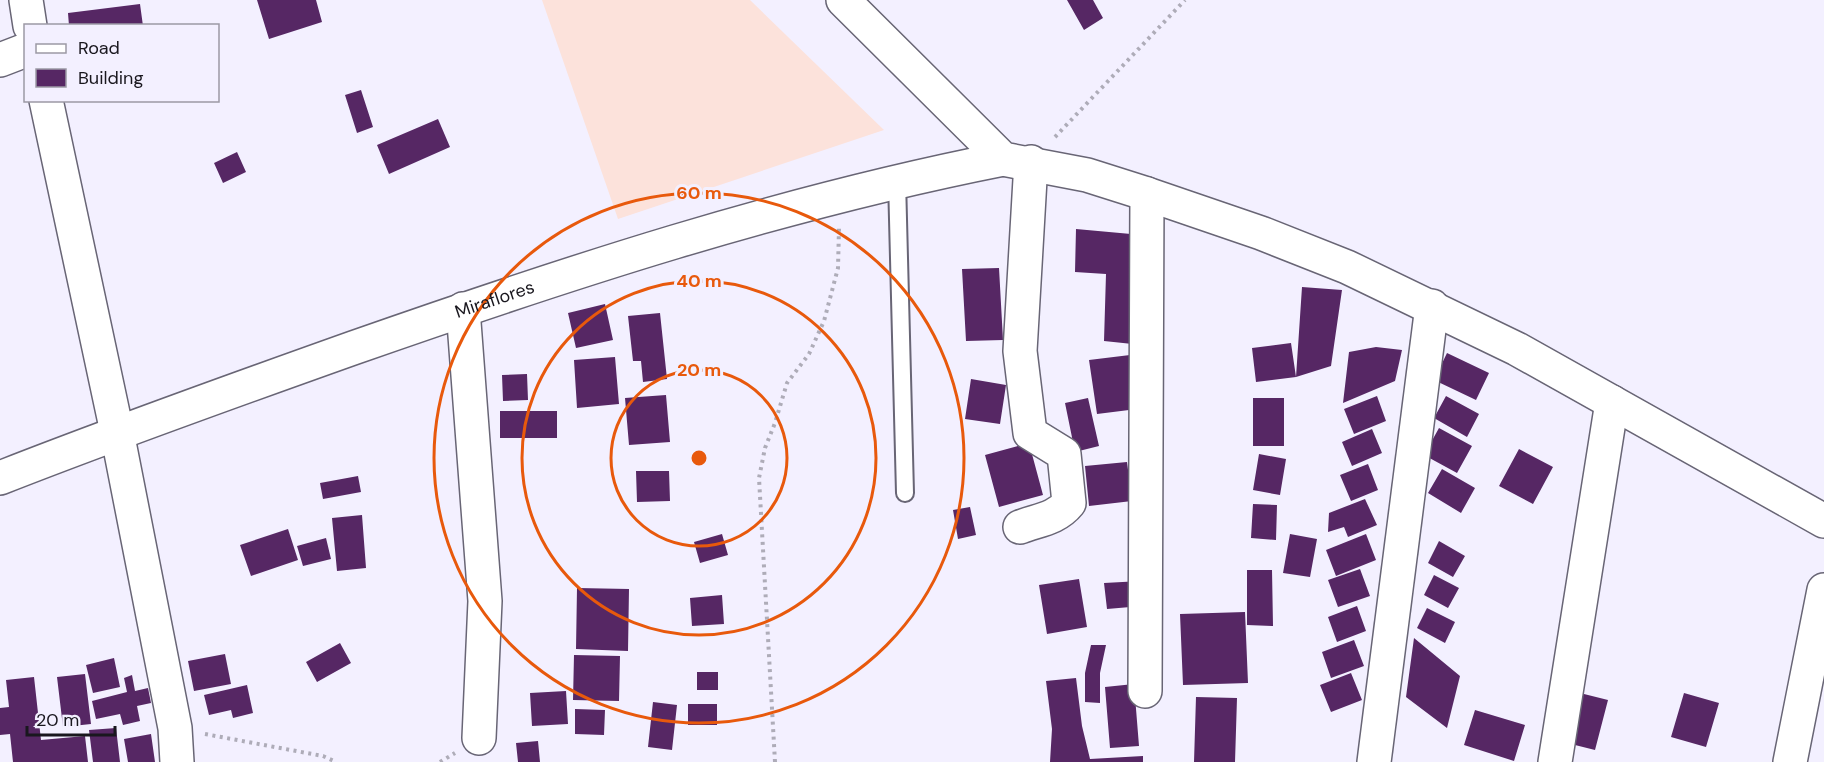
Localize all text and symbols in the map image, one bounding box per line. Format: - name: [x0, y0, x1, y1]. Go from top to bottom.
- legend: [24, 24, 219, 102]
- text: Road: [78, 36, 120, 60]
- text: Building: [78, 66, 143, 90]
- text: 60 m: [676, 181, 722, 205]
- text: 40 m: [676, 269, 722, 293]
- street label: Miraflores: [452, 275, 538, 324]
- text: 20 m: [677, 358, 721, 382]
- centre of rings: [689, 448, 709, 468]
- scale bar: [27, 699, 116, 737]
- text: 20 m: [36, 708, 79, 732]

